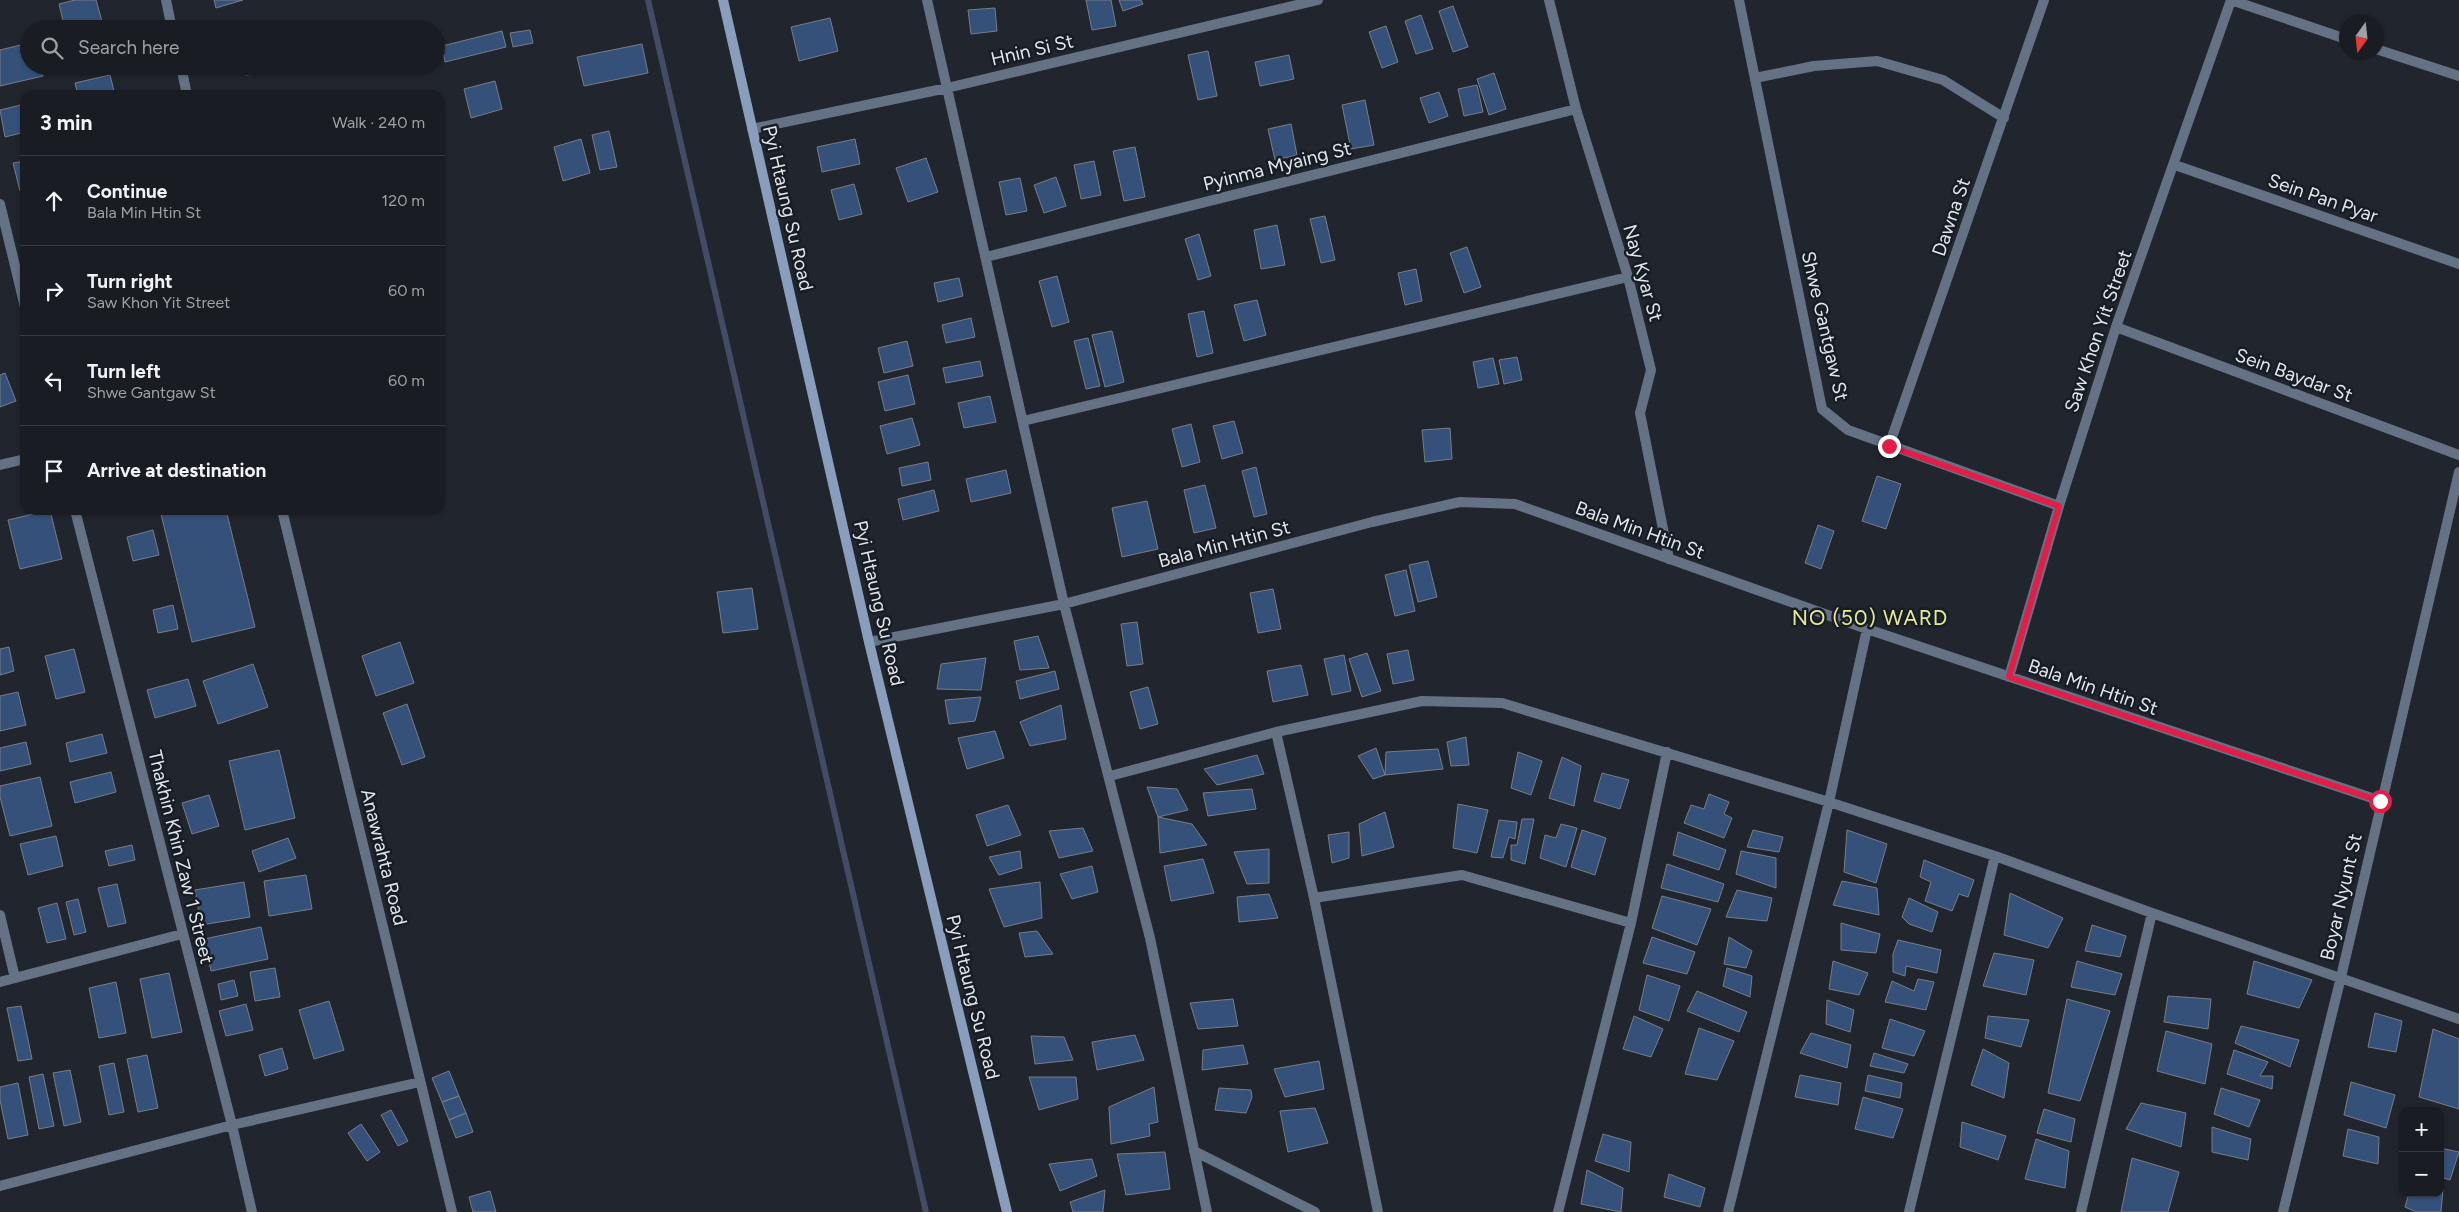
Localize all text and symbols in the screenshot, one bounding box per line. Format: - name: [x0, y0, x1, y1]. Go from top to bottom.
- north arrow: [2339, 15, 2384, 60]
- search box: [20, 20, 445, 75]
- street label: Hnin Si St: [988, 29, 1076, 71]
- icon: search: [38, 34, 66, 62]
- text: Search here: [78, 36, 180, 59]
- text: 3 min: [40, 110, 92, 135]
- text: Walk · 240 m: [332, 113, 425, 132]
- street label: Pyi Htaung Su Road: [758, 123, 818, 293]
- street label: Pyinma Myaing St: [1201, 136, 1353, 196]
- street label: Sein Pan Pyar: [2265, 168, 2381, 228]
- street label: Dawna St: [1927, 175, 1975, 259]
- text: Continue: [87, 180, 167, 203]
- icon: ahead: [40, 187, 68, 215]
- text: 120 m: [382, 191, 425, 210]
- text: Bala Min Htin St: [87, 203, 201, 222]
- street label: Nay Kyar St: [1618, 222, 1668, 324]
- street label: Saw Khon Yit Street: [2059, 247, 2137, 415]
- street label: Shwe Gantgaw St: [1797, 249, 1853, 403]
- text: Turn right: [87, 270, 173, 293]
- icon: right: [40, 277, 68, 305]
- text: 60 m: [388, 281, 425, 300]
- text: Saw Khon Yit Street: [87, 293, 230, 312]
- street label: Sein Baydar St: [2232, 343, 2356, 407]
- text: Turn left: [87, 360, 161, 383]
- icon: left: [40, 367, 68, 395]
- text: 60 m: [388, 371, 425, 390]
- text: Shwe Gantgaw St: [87, 383, 216, 402]
- route end: [1878, 435, 1901, 458]
- icon: arrive: [40, 457, 68, 485]
- text: Arrive at destination: [87, 459, 266, 482]
- street label: Bala Min Htin St: [1572, 496, 1708, 564]
- street label: Bala Min Htin St: [1156, 515, 1292, 573]
- street label: Pyi Htaung Su Road: [849, 518, 909, 688]
- district label: NO (50) WARD: [1792, 605, 1948, 630]
- street label: Bala Min Htin St: [2025, 654, 2161, 720]
- street label: Thakhin Khin Zaw 1 Street: [143, 748, 219, 966]
- street label: Anawrahta Road: [356, 786, 412, 928]
- route start: [2369, 790, 2392, 813]
- street label: Boyar Nyunt St: [2315, 831, 2367, 963]
- street label: Pyi Htaung Su Road: [941, 912, 1005, 1082]
- map controls: [2399, 1107, 2444, 1197]
- button: +: [2399, 1107, 2444, 1152]
- button: −: [2399, 1152, 2444, 1197]

